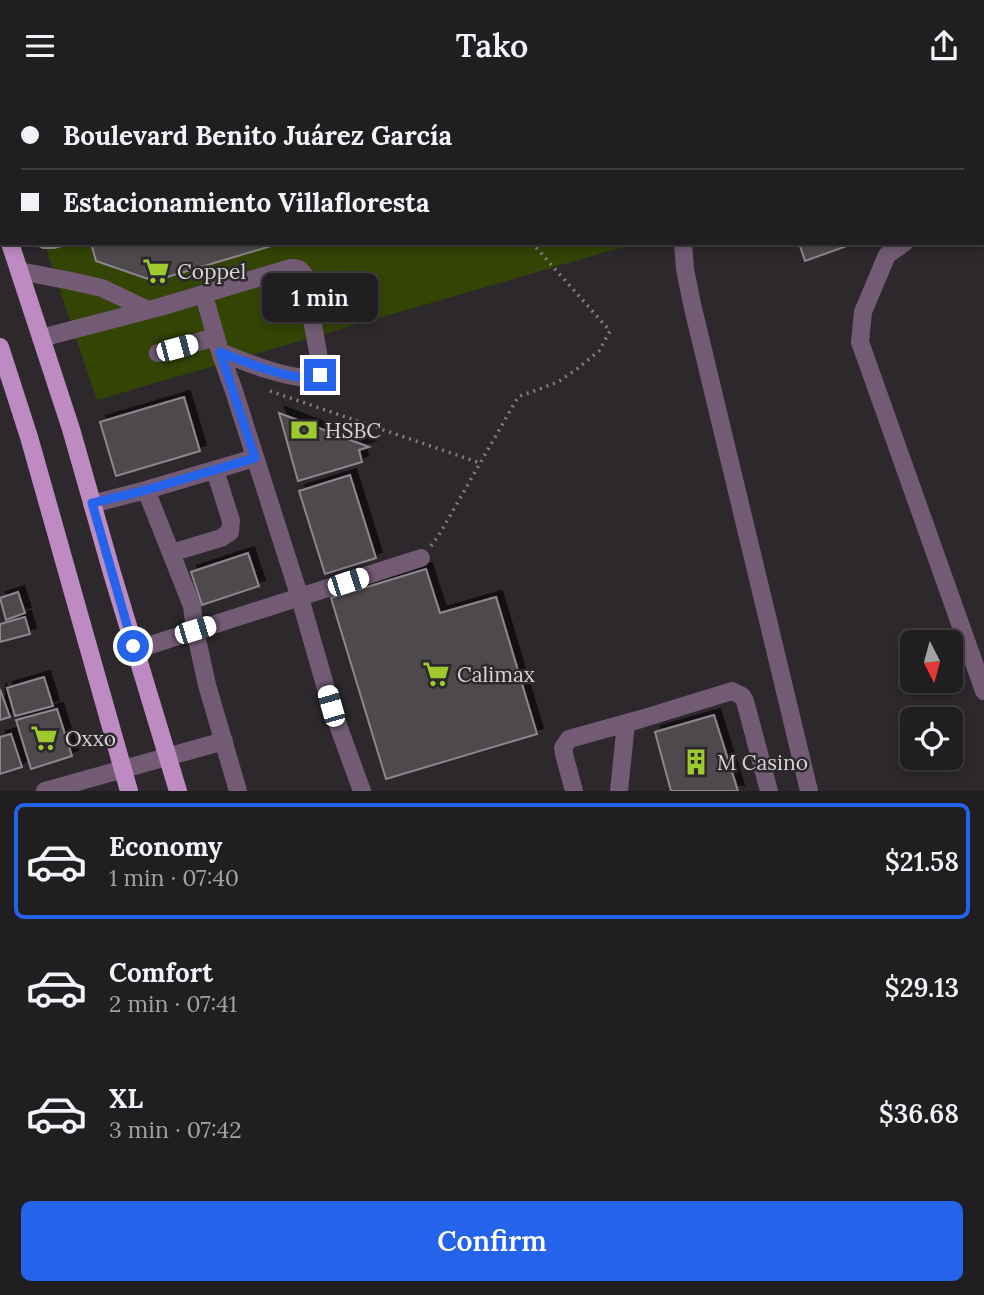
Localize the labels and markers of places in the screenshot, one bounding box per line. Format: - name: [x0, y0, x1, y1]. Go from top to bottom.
- supermarket icon: Coppel: [141, 256, 171, 286]
- place label: Coppel: [177, 258, 246, 285]
- bank icon: HSBC: [289, 415, 319, 445]
- place label: HSBC: [325, 417, 381, 444]
- supermarket icon: Calimax: [421, 659, 451, 689]
- place label: Calimax: [457, 661, 535, 688]
- supermarket icon: Oxxo: [29, 723, 59, 753]
- place label: Oxxo: [65, 725, 116, 752]
- building icon: M Casino: [681, 747, 711, 777]
- place label: M Casino: [717, 749, 808, 776]

